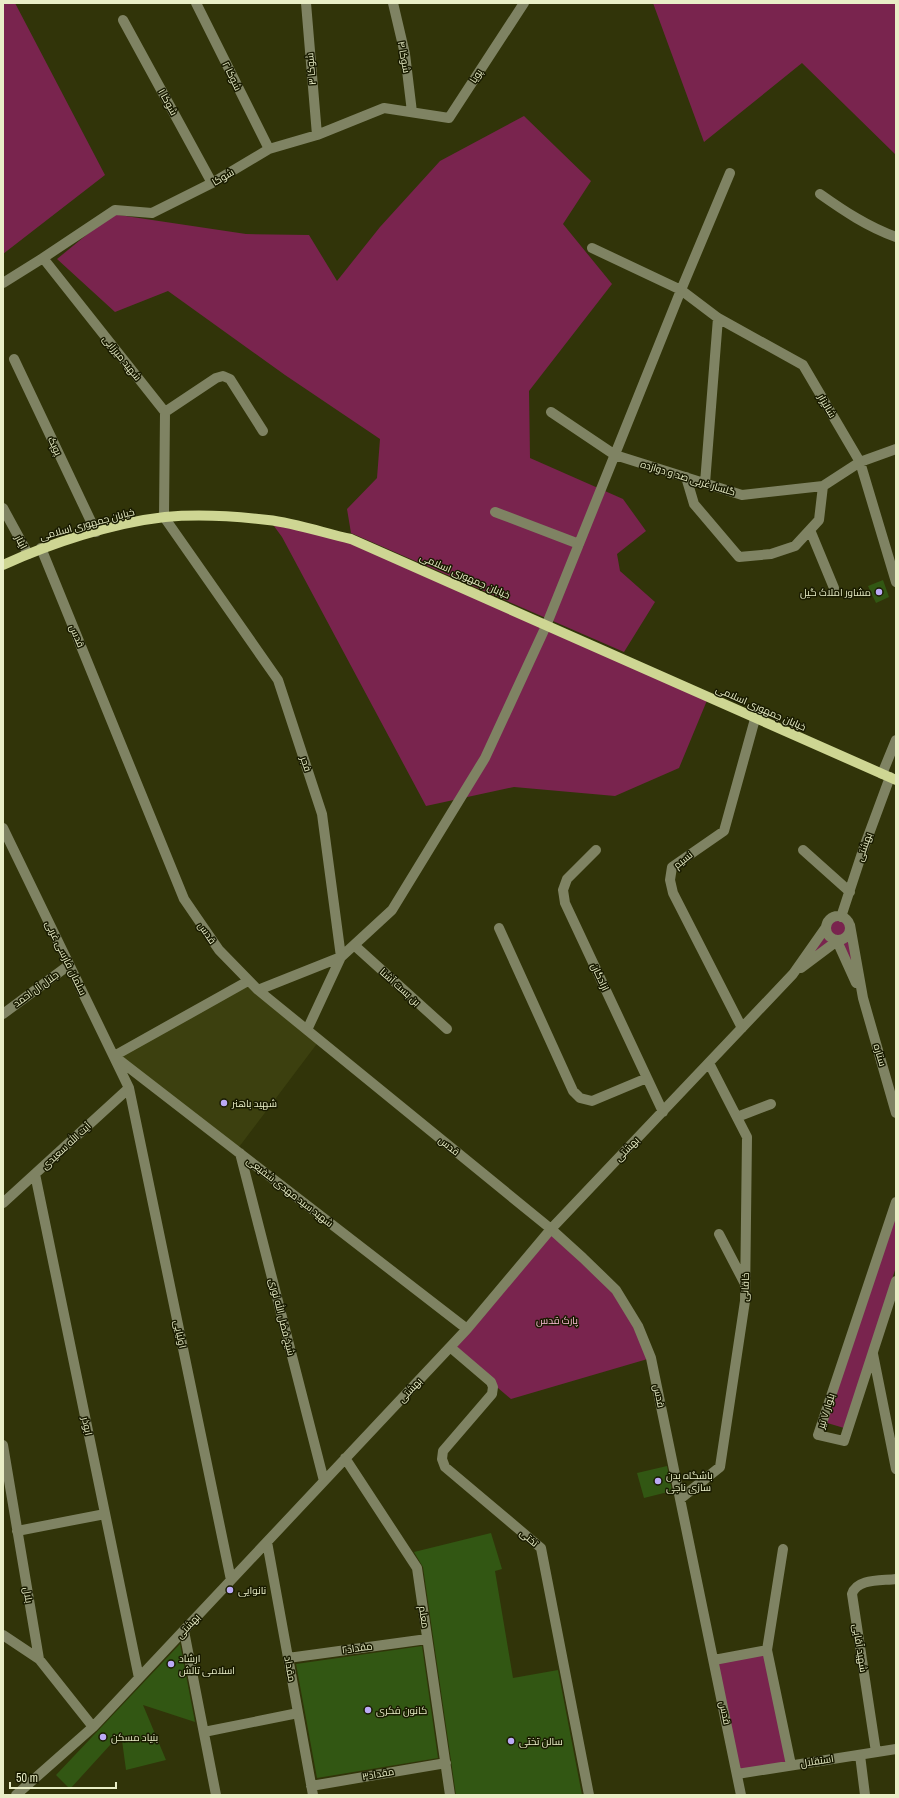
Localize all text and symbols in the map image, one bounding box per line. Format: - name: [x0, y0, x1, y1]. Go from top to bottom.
- street label: شوکا ۴: [395, 40, 413, 74]
- street label: شوکا ۳: [303, 52, 319, 86]
- street label: شوکا ۲: [219, 59, 245, 93]
- street label: پویا: [467, 66, 485, 85]
- street label: شوکا ۱: [155, 86, 181, 118]
- street label: شوکا: [210, 165, 236, 189]
- street label: شهید میرزایی: [100, 333, 144, 383]
- street label: شالیزار: [815, 391, 839, 420]
- street label: پوپک: [45, 435, 65, 458]
- street label: گلسار غربی صد و دوازده: [639, 457, 737, 499]
- street label: خیابان جمهوری اسلامی: [38, 505, 136, 543]
- street label: ایثار: [12, 532, 30, 551]
- street label: خیابان جمهوری اسلامی: [418, 550, 512, 602]
- place label: مشاور املاک گیل: [800, 586, 871, 599]
- marker: مشاور املاک گیل: [874, 587, 884, 597]
- street label: قدس: [67, 623, 87, 649]
- street label: خیابان جمهوری اسلامی: [714, 682, 808, 734]
- street label: فجر: [297, 754, 315, 773]
- street label: بهشتی: [853, 831, 875, 863]
- street label: نسیم: [671, 848, 696, 872]
- street label: سلمان فارسی غربی: [42, 919, 90, 997]
- street label: قدس: [195, 920, 219, 946]
- street label: ازادگان: [588, 961, 612, 993]
- street label: بن بست آشنا: [377, 965, 423, 1009]
- street label: جلال آل احمد: [11, 968, 61, 1010]
- street label: ستاره: [871, 1042, 889, 1068]
- place label: شهید باهنر: [231, 1097, 277, 1110]
- marker: شهید باهنر: [219, 1098, 229, 1108]
- street label: آیت الله سعیدی: [38, 1119, 94, 1172]
- street label: قدس: [436, 1134, 462, 1158]
- street label: بهشتی: [612, 1134, 642, 1164]
- street label: شهید سید مهدی شفیعی: [244, 1154, 336, 1230]
- street label: خاقانی: [738, 1272, 752, 1302]
- street label: شیخ فضل الله نوری: [266, 1277, 299, 1357]
- park label: پارک قدس: [536, 1314, 578, 1327]
- street label: اولیایی: [171, 1319, 189, 1349]
- street label: بهشتی: [395, 1375, 425, 1405]
- street label: قدس: [650, 1383, 668, 1409]
- street label: بلوار ۷ تیر: [814, 1392, 838, 1431]
- street label: ابوذر: [78, 1415, 95, 1436]
- place label: باشگاه بدن سازی ناجی: [666, 1469, 713, 1494]
- marker: باشگاه بدن سازی ناجی: [653, 1476, 663, 1486]
- street label: تختی: [517, 1526, 541, 1550]
- place label: نانوایی: [238, 1584, 266, 1597]
- marker: نانوایی: [225, 1585, 235, 1595]
- street label: بلال: [20, 1586, 36, 1604]
- street label: معلم: [415, 1605, 432, 1629]
- street label: بهشتی: [173, 1611, 203, 1641]
- street label: شهید آقایی: [850, 1623, 870, 1673]
- street label: مقداد۲: [341, 1639, 373, 1657]
- place label: ارشاد اسلامی تالش: [179, 1652, 235, 1677]
- street label: مقداد: [281, 1655, 299, 1683]
- marker: ارشاد اسلامی تالش: [166, 1659, 176, 1669]
- street label: قدس: [716, 1700, 734, 1726]
- place label: کانون فکری: [376, 1704, 427, 1717]
- marker: کانون فکری: [363, 1705, 373, 1715]
- place label: بنیاد مسکن: [111, 1731, 158, 1744]
- marker: بنیاد مسکن: [98, 1732, 108, 1742]
- place label: سالن تختی: [519, 1735, 563, 1748]
- marker: سالن تختی: [506, 1736, 516, 1746]
- street label: استقلال: [799, 1752, 835, 1770]
- scale bar: [10, 1764, 116, 1790]
- street label: مقداد۳: [361, 1765, 395, 1783]
- text: 50 m: [16, 1770, 38, 1786]

